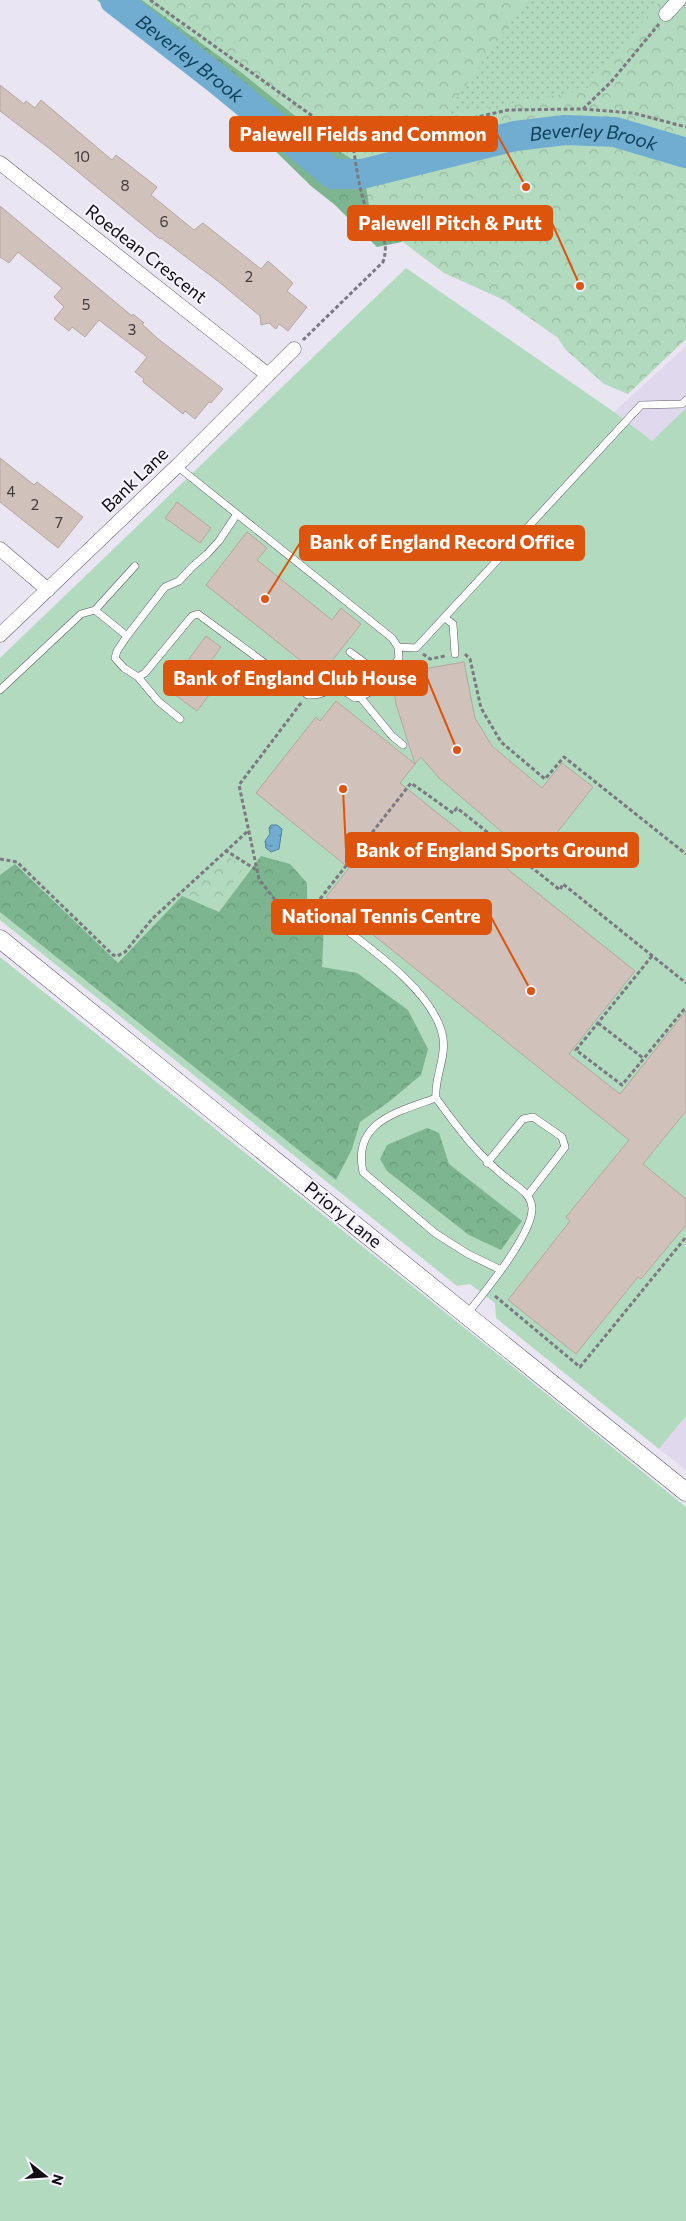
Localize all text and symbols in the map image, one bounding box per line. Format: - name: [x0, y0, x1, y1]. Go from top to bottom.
- water label: Beverley Brook: [132, 9, 249, 108]
- callout: Palewell Fields and Common: [230, 117, 497, 151]
- water label: Beverley Brook: [528, 118, 661, 155]
- text: Palewell Fields and Common: [239, 122, 487, 145]
- house number: 10: [74, 147, 90, 165]
- house number: 8: [120, 176, 130, 194]
- street label: Roedean Crescent: [82, 199, 212, 307]
- callout: Palewell Pitch & Putt: [348, 206, 552, 240]
- text: Palewell Pitch & Putt: [358, 211, 542, 234]
- house number: 6: [159, 212, 169, 230]
- house number: 2: [245, 267, 253, 285]
- house number: 5: [82, 295, 90, 313]
- house number: 3: [128, 320, 136, 338]
- street label: Bank Lane: [96, 442, 172, 516]
- house number: 4: [7, 482, 16, 500]
- house number: 2: [31, 495, 39, 513]
- house number: 7: [55, 513, 63, 531]
- callout: Bank of England Record Office: [300, 526, 584, 560]
- text: Bank of England Record Office: [310, 530, 574, 553]
- callout: Bank of England Club House: [164, 661, 427, 695]
- text: Bank of England Club House: [173, 666, 417, 689]
- callout: Bank of England Sports Ground: [346, 833, 638, 867]
- text: Bank of England Sports Ground: [356, 838, 628, 861]
- callout: National Tennis Centre: [272, 900, 491, 934]
- text: National Tennis Centre: [282, 904, 480, 927]
- street label: Priory Lane: [300, 1176, 387, 1252]
- north arrow: [20, 2151, 70, 2201]
- text: N: [48, 2172, 68, 2187]

